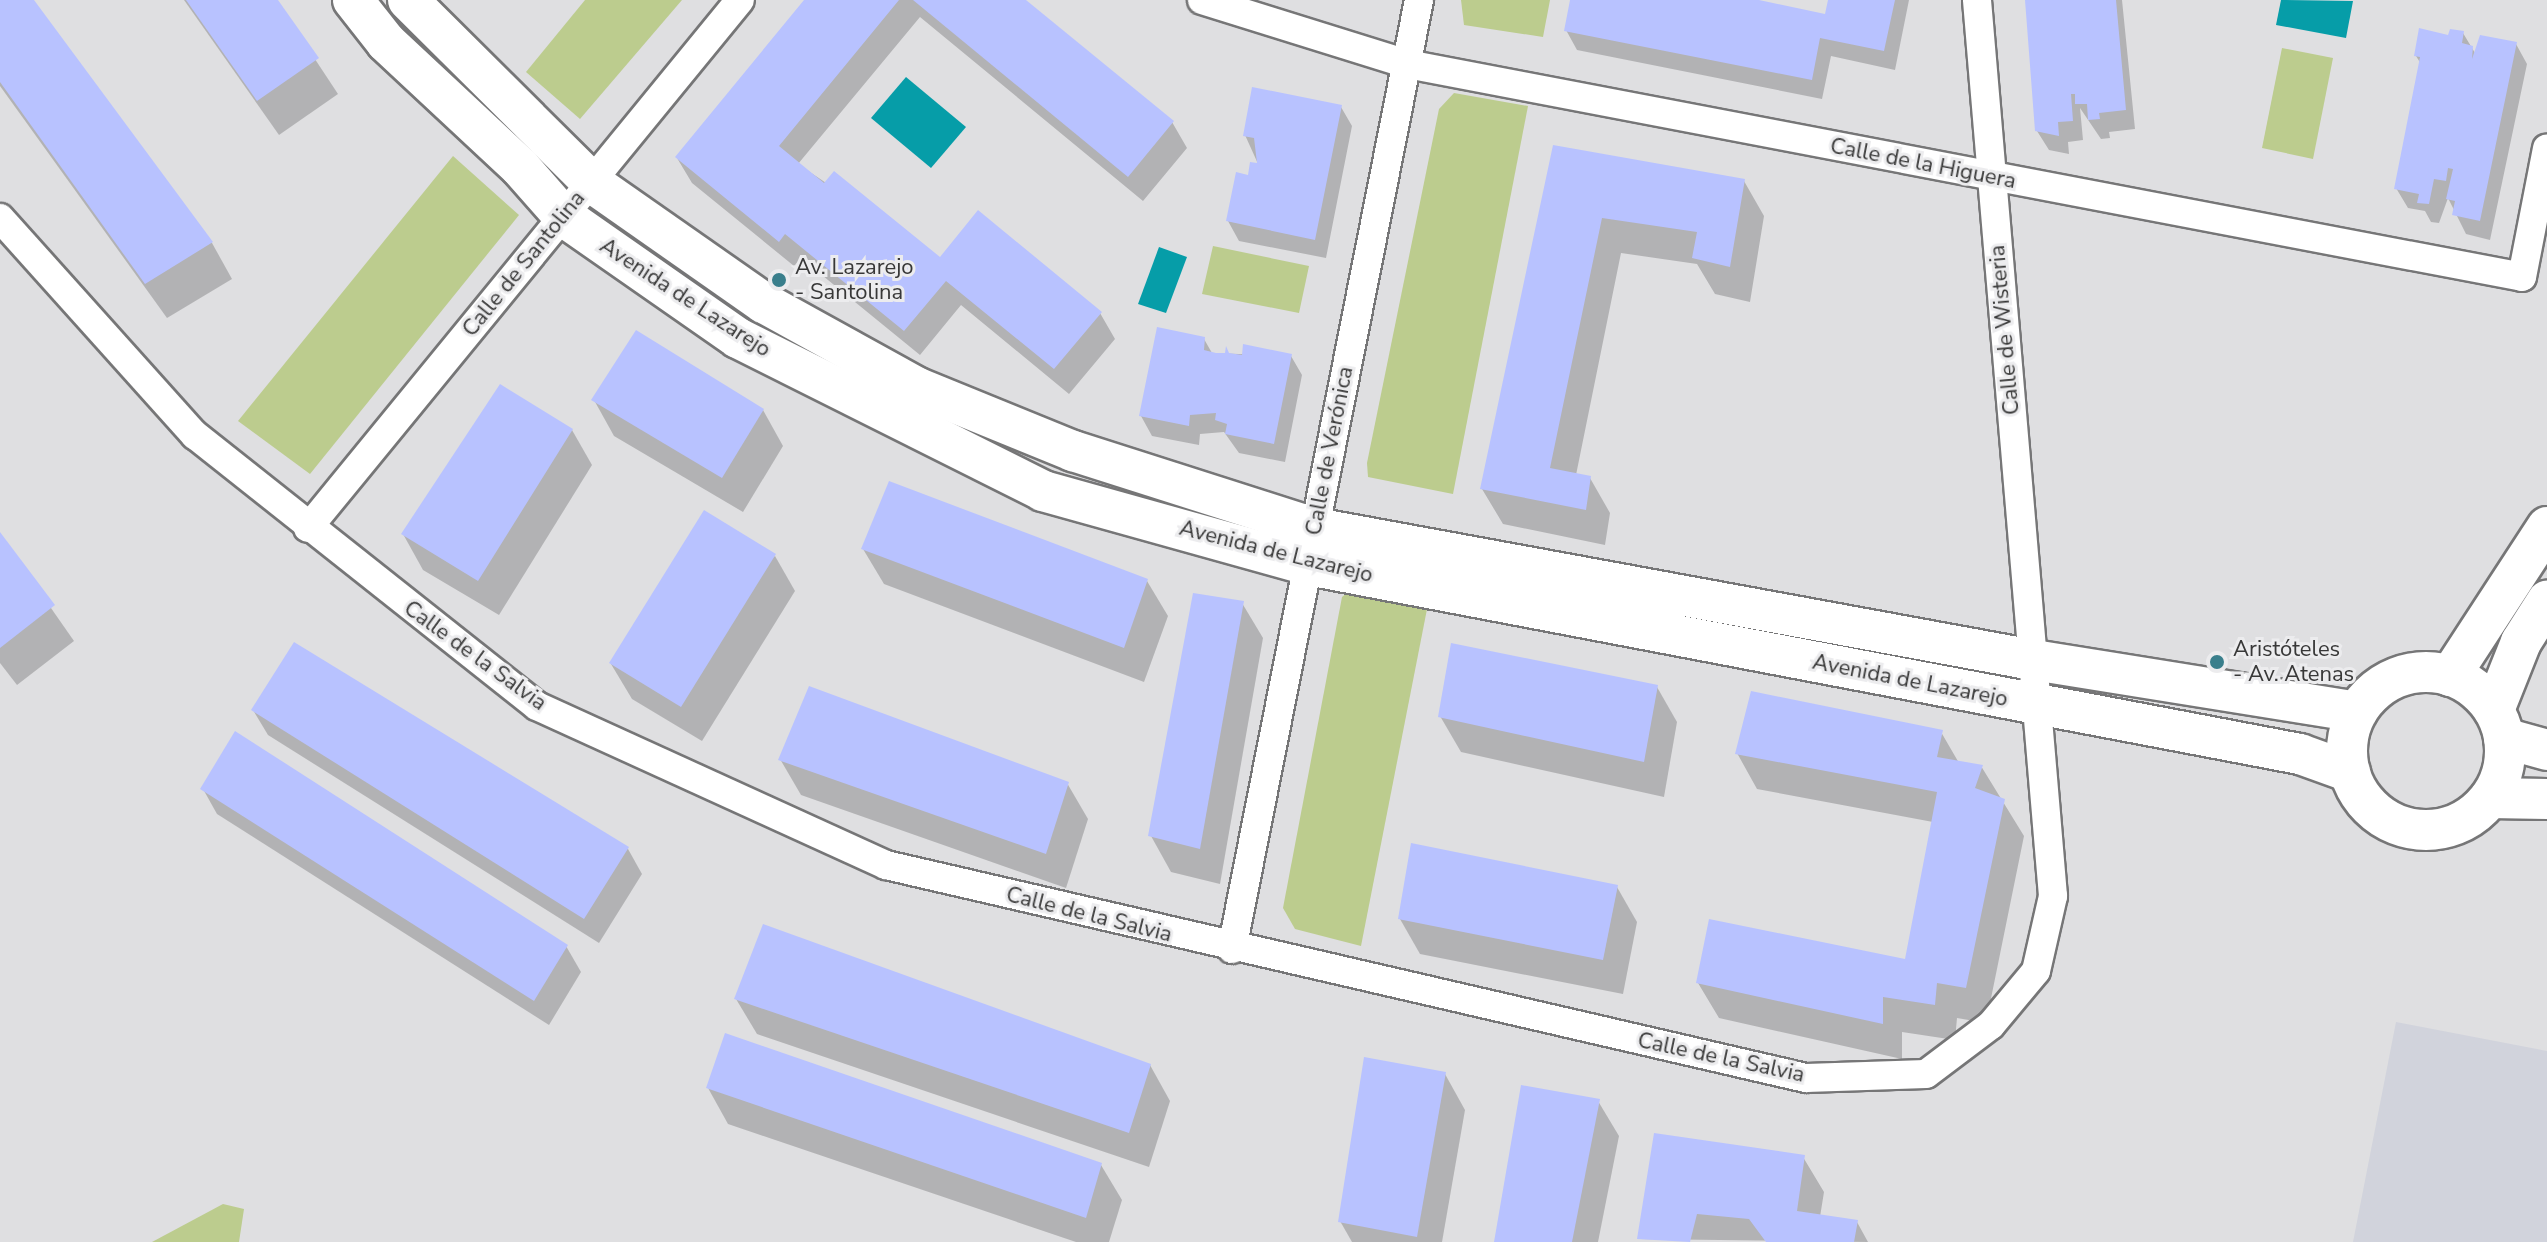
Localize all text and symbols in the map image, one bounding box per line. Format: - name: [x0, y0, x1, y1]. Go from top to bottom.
- street label: Calle de la Higuera: [1828, 133, 2018, 195]
- street label: Calle de Santolina: [457, 186, 591, 342]
- street label: Avenida de Lazarejo: [595, 233, 775, 363]
- street label: Calle de Wisteria: [1984, 244, 2026, 416]
- place label: Av. Lazarejo - Santolina: [795, 254, 914, 306]
- marker: Av. Lazarejo - Santolina: [770, 271, 788, 289]
- street label: Calle de Verónica: [1301, 364, 1359, 538]
- street label: Avenida de Lazarejo: [1177, 515, 1375, 589]
- street label: Calle de la Salvia: [399, 595, 551, 717]
- place label: Aristóteles - Av. Atenas: [2233, 636, 2354, 688]
- street label: Avenida de Lazarejo: [1810, 649, 2010, 713]
- marker: Aristóteles - Av. Atenas: [2208, 653, 2226, 671]
- street label: Calle de la Salvia: [1003, 882, 1175, 948]
- street label: Calle de la Salvia: [1635, 1027, 1807, 1089]

